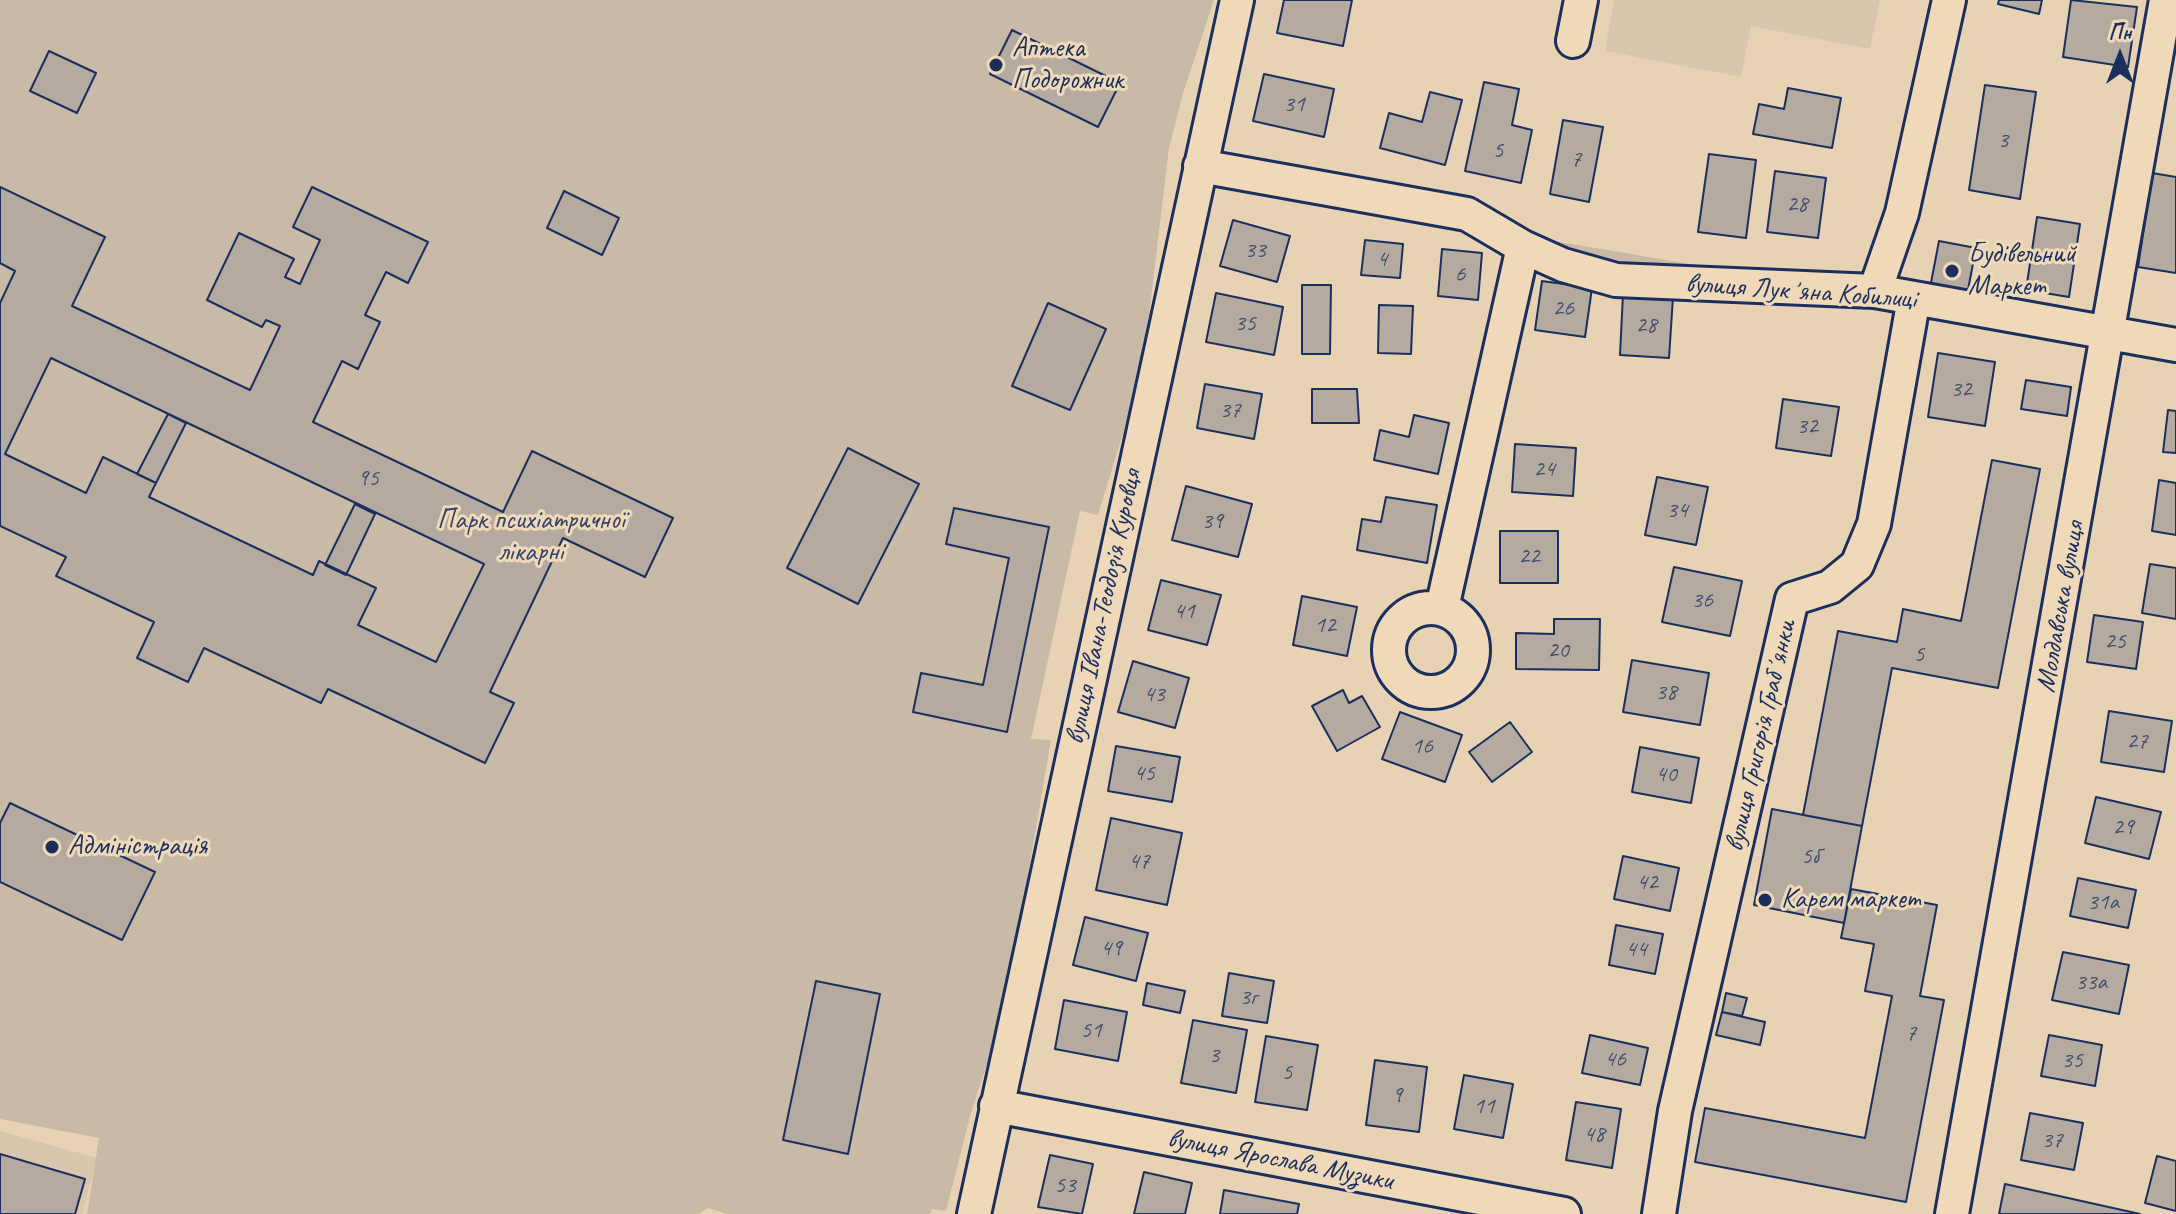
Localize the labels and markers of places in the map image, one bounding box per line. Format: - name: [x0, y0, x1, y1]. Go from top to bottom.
- place label: Аптека Подорожник: [1012, 32, 1123, 98]
- marker: Аптека Подорожник: [987, 56, 1005, 74]
- place label: Будівельний Маркет: [1968, 238, 2076, 304]
- marker: Будівельний Маркет: [1943, 262, 1961, 280]
- place label: Адміністрація: [68, 830, 207, 864]
- marker: Адміністрація: [43, 838, 61, 856]
- place label: Карем маркет: [1781, 883, 1920, 917]
- marker: Карем маркет: [1756, 891, 1774, 909]

